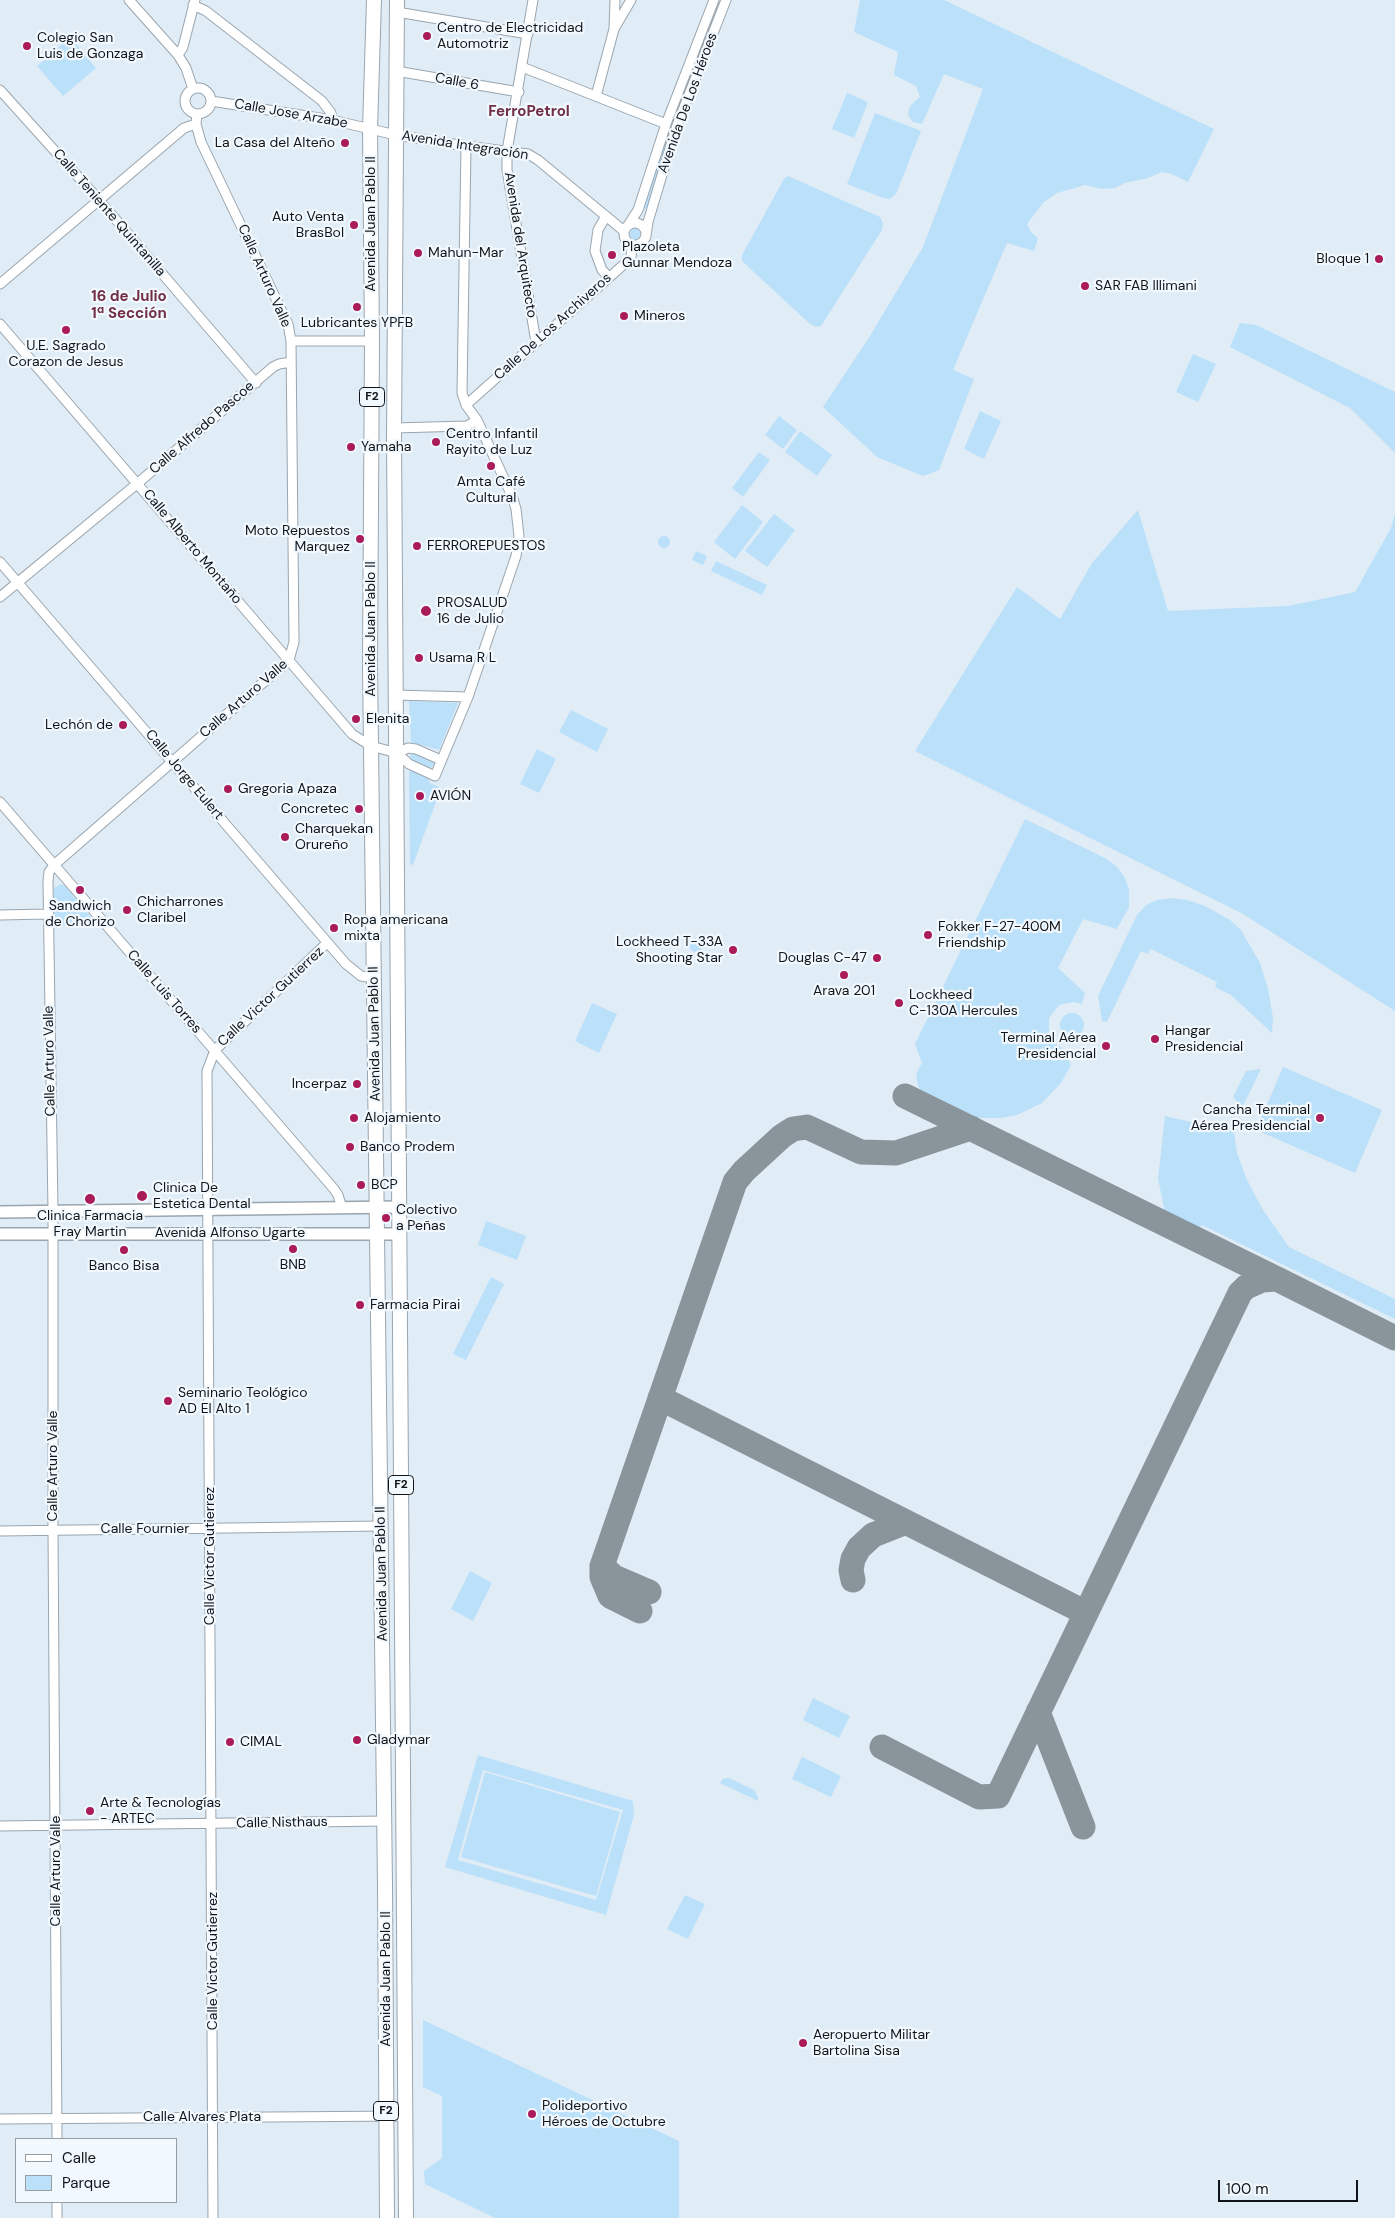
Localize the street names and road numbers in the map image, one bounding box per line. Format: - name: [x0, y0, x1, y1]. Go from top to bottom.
- street label: Avenida De Los Héroes: [655, 30, 721, 176]
- street label: Calle 6: [434, 70, 480, 94]
- street label: Calle Jose Arzabe: [233, 96, 349, 132]
- street label: Avenida Integración: [401, 128, 529, 164]
- street label: Calle Teniente Quintanilla: [49, 146, 169, 280]
- street label: Avenida Juan Pablo II: [363, 156, 379, 292]
- street label: Avenida del Arquitecto: [500, 171, 540, 319]
- street label: Calle Arturo Valle: [234, 222, 294, 330]
- street label: Calle De Los Archiveros: [491, 270, 615, 384]
- street label: Calle Alfredo Pascoe: [146, 378, 258, 478]
- road number: F2: [360, 388, 384, 407]
- street label: Calle Alberto Montaño: [139, 486, 245, 608]
- street label: Avenida Juan Pablo II: [363, 561, 379, 697]
- street label: Calle Arturo Valle: [197, 656, 291, 742]
- street label: Calle Jorge Eulert: [141, 726, 227, 824]
- street label: Calle Victor Gutierrez: [215, 944, 327, 1050]
- street label: Calle Luis Torres: [123, 947, 205, 1037]
- street label: Avenida Juan Pablo II: [365, 966, 385, 1102]
- street label: Calle Arturo Valle: [41, 1005, 59, 1117]
- street label: Avenida Alfonso Ugarte: [155, 1225, 305, 1241]
- street label: Calle Arturo Valle: [45, 1411, 61, 1521]
- road number: F2: [388, 1476, 414, 1494]
- street label: Calle Victor Gutierrez: [202, 1487, 218, 1625]
- street label: Avenida Juan Pablo II: [372, 1506, 392, 1642]
- street label: Calle Fournier: [101, 1521, 189, 1537]
- street label: Calle Nisthaus: [236, 1814, 328, 1832]
- street label: Calle Arturo Valle: [48, 1816, 64, 1926]
- street label: Calle Victor Gutierrez: [205, 1892, 221, 2030]
- street label: Avenida Juan Pablo II: [378, 1911, 394, 2047]
- road number: F2: [374, 2102, 398, 2120]
- street label: Calle Alvares Plata: [143, 2109, 261, 2125]

